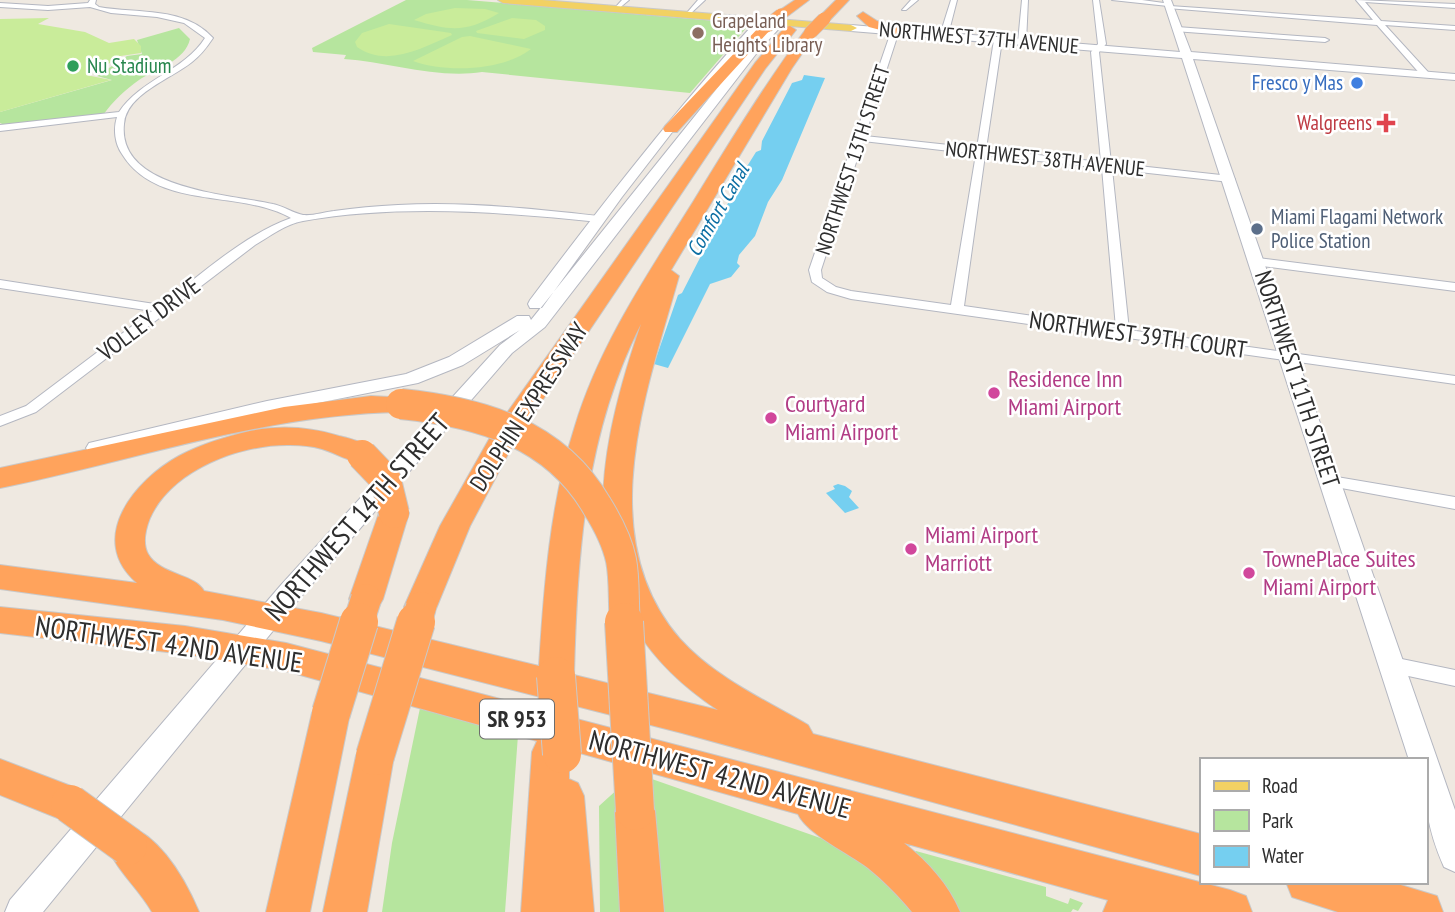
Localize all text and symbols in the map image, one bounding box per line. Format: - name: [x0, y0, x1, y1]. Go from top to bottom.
- place label: Grapeland Heights Library: [712, 7, 822, 58]
- street label: NORTHWEST 37TH AVENUE: [878, 15, 1080, 60]
- marker: Grapeland Heights Library: [690, 25, 706, 41]
- place label: Nu Stadium: [87, 52, 171, 79]
- marker: Nu Stadium: [65, 58, 81, 74]
- street label: NORTHWEST 13TH STREET: [809, 61, 896, 258]
- place label: Fresco y Mas: [1252, 69, 1343, 96]
- marker: Fresco y Mas: [1349, 75, 1365, 91]
- place label: Walgreens: [1297, 109, 1372, 136]
- marker: Walgreens: [1378, 115, 1394, 131]
- street label: NORTHWEST 38TH AVENUE: [944, 135, 1146, 182]
- water label: Comfort Canal: [680, 157, 756, 261]
- place label: Miami Flagami Network Police Station: [1271, 203, 1443, 254]
- marker: Miami Flagami Network Police Station: [1249, 221, 1265, 237]
- street label: NORTHWEST 11TH STREET: [1248, 267, 1347, 491]
- street label: VOLLEY DRIVE: [90, 270, 206, 368]
- street label: NORTHWEST 39TH COURT: [1027, 304, 1249, 365]
- street label: DOLPHIN EXPRESSWAY: [463, 316, 595, 497]
- place label: Residence Inn Miami Airport: [1008, 363, 1122, 422]
- marker: Residence Inn Miami Airport: [986, 385, 1002, 401]
- place label: Courtyard Miami Airport: [785, 388, 898, 447]
- street label: NORTHWEST 14TH STREET: [256, 405, 457, 628]
- marker: Courtyard Miami Airport: [763, 410, 779, 426]
- place label: Miami Airport Marriott: [925, 519, 1038, 578]
- marker: Miami Airport Marriott: [903, 541, 919, 557]
- place label: TownePlace Suites Miami Airport: [1263, 543, 1416, 602]
- marker: TownePlace Suites Miami Airport: [1241, 565, 1257, 581]
- street label: NORTHWEST 42ND AVENUE: [33, 606, 305, 681]
- road number: SR 953: [480, 699, 554, 738]
- street label: NORTHWEST 42ND AVENUE: [585, 721, 855, 826]
- legend: [1200, 758, 1427, 884]
- text: Road: [1262, 772, 1298, 799]
- text: Park: [1262, 807, 1293, 834]
- text: Water: [1262, 842, 1304, 869]

